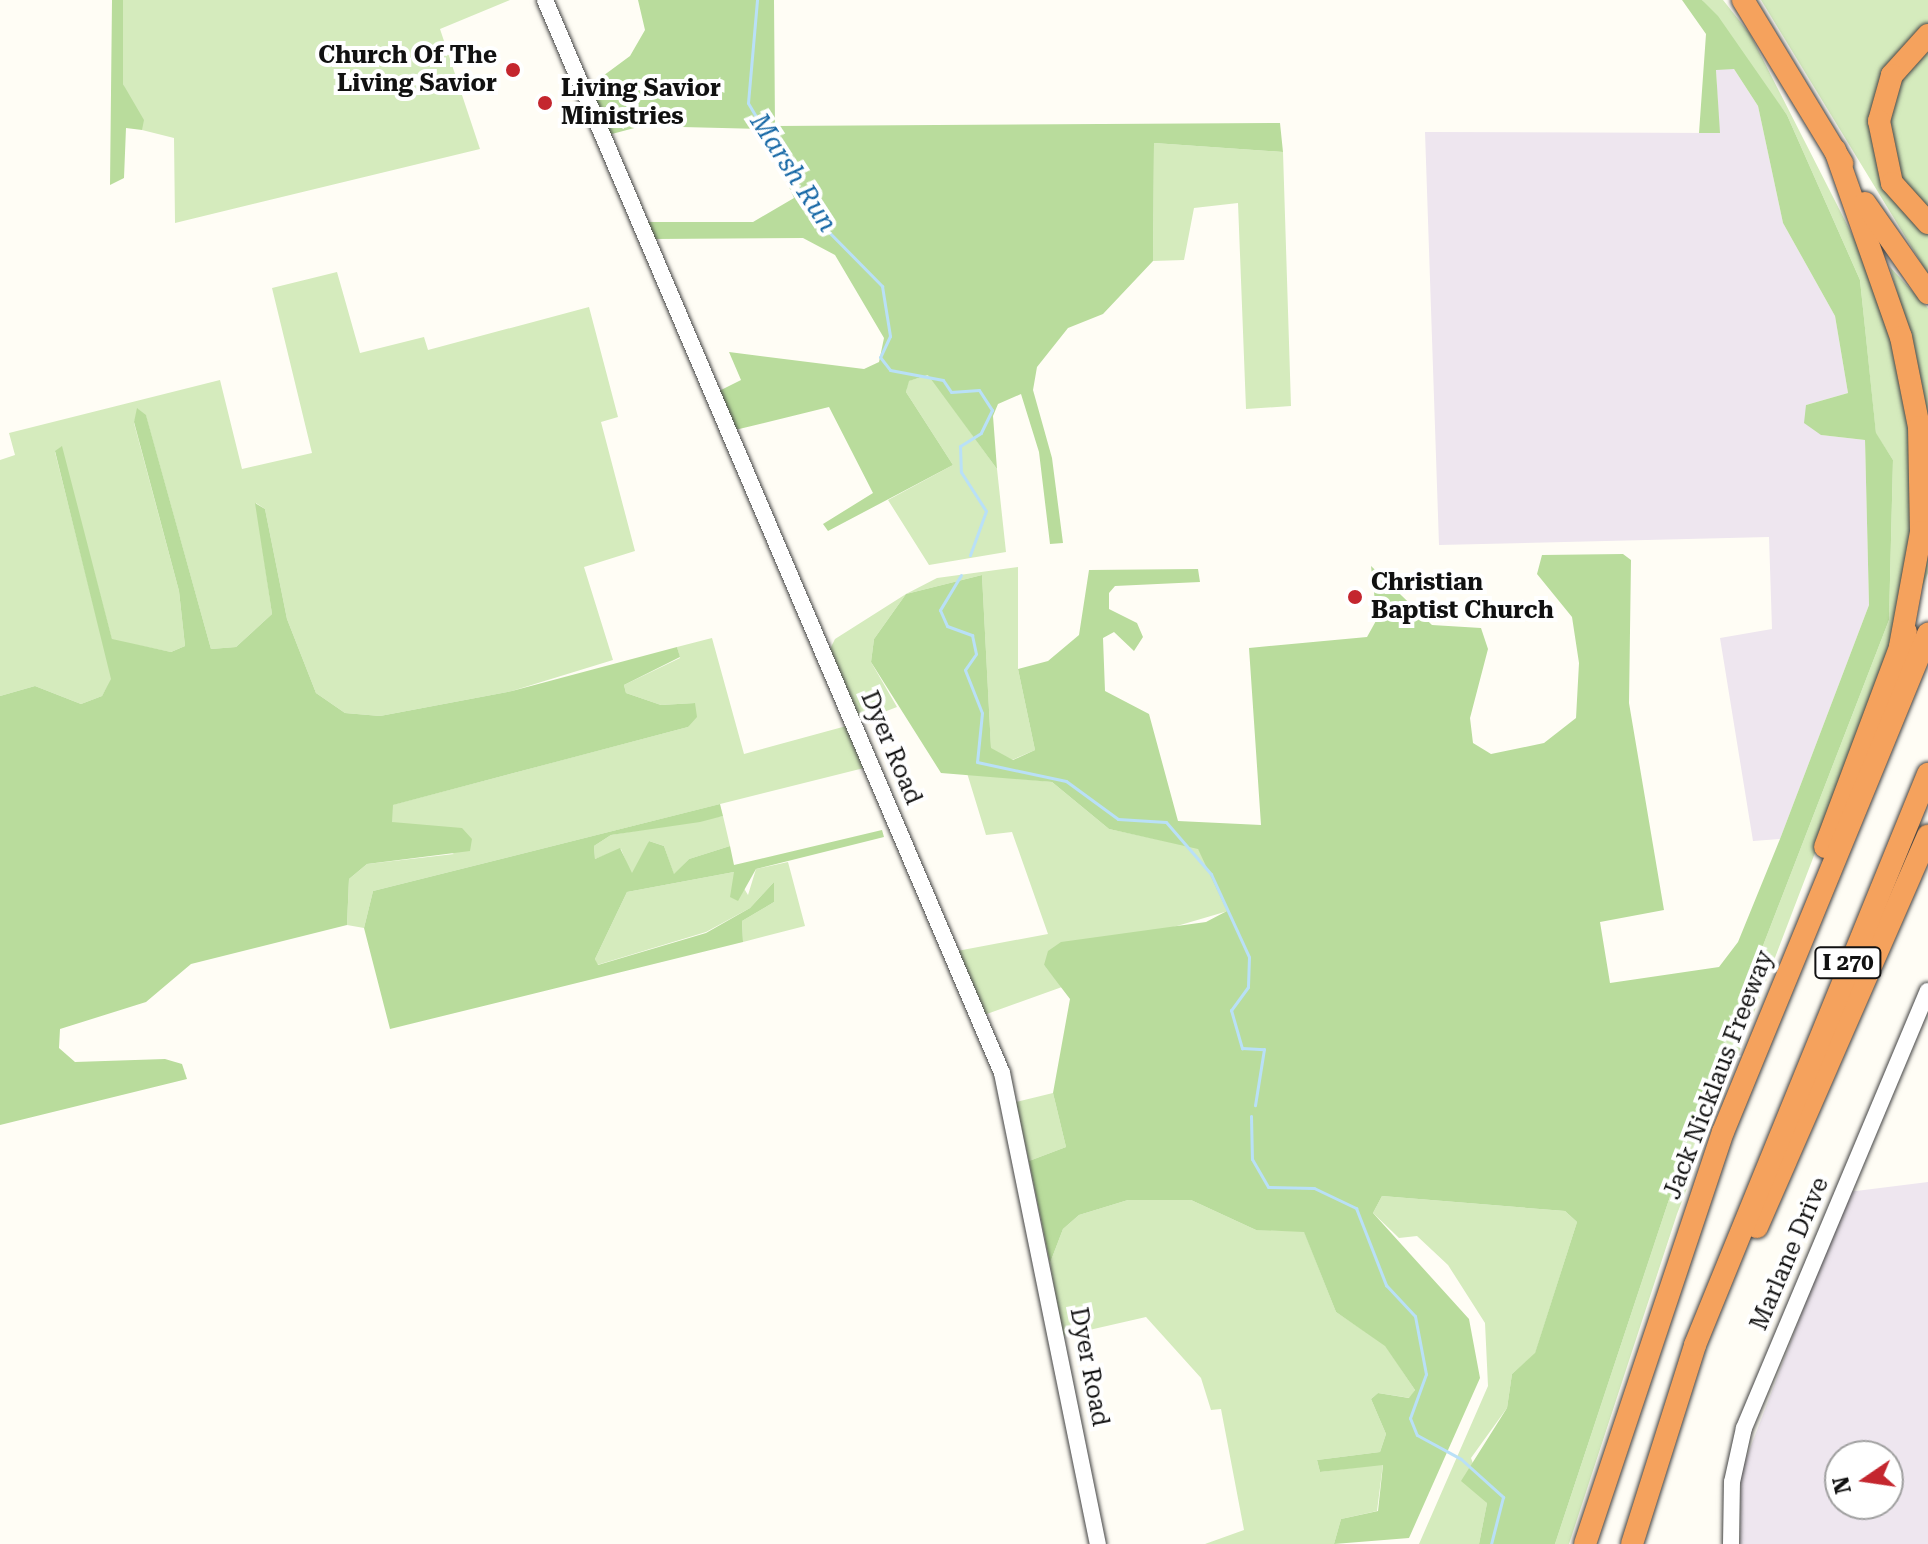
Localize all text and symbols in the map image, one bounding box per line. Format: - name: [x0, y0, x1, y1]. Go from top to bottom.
- place label: Church Of The Living Savior: [318, 42, 497, 98]
- marker: Church Of The Living Savior: [504, 61, 522, 79]
- place label: Living Savior Ministries: [561, 75, 721, 131]
- marker: Living Savior Ministries: [536, 94, 554, 112]
- water label: Marsh Run: [743, 108, 843, 238]
- place label: Christian Baptist Church: [1371, 569, 1554, 625]
- marker: Christian Baptist Church: [1346, 588, 1364, 606]
- street label: Dyer Road: [854, 687, 928, 809]
- road number: I 270: [1814, 945, 1882, 981]
- street label: Jack Nicklaus Freeway: [1658, 947, 1780, 1203]
- street label: Marlane Drive: [1745, 1173, 1835, 1335]
- street label: Dyer Road: [1063, 1305, 1115, 1429]
- north arrow: [1824, 1440, 1904, 1520]
- text: N: [1828, 1474, 1856, 1496]

